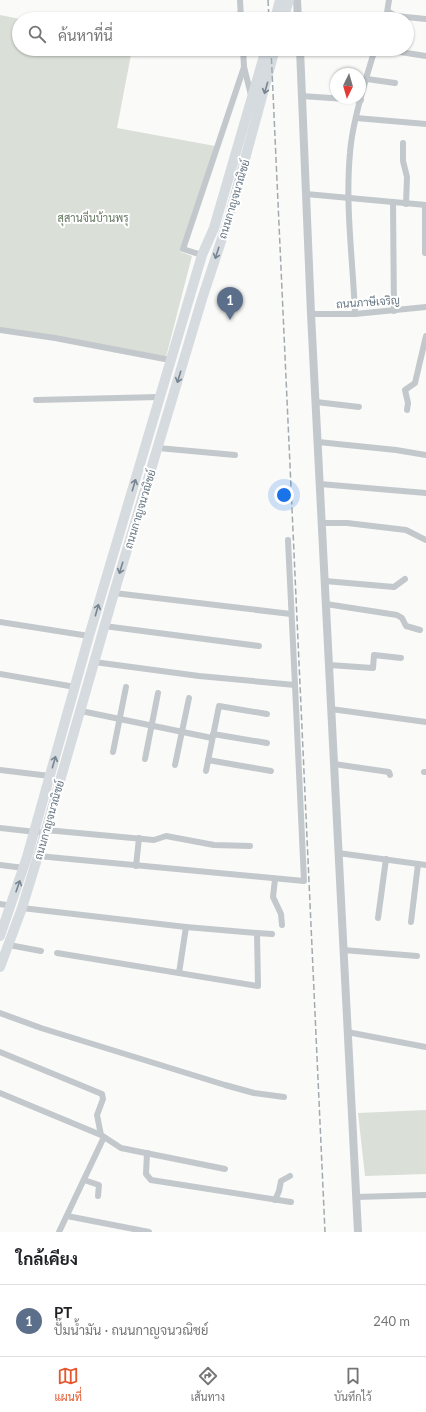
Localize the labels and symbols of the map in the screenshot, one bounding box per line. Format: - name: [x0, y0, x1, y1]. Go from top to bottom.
- north arrow: [330, 68, 366, 104]
- one-way arrow: [262, 81, 269, 94]
- street label: ถนนกาญจนวณิชย์: [214, 157, 253, 240]
- park label: สุสานจีนบ้านพรุ: [58, 210, 128, 227]
- one-way arrow: [213, 246, 220, 259]
- pin: 1: [217, 287, 243, 320]
- street label: ถนนภาษีเจริญ: [336, 292, 400, 311]
- one-way arrow: [175, 370, 182, 383]
- street label: ถนนกาญจนวณิชย์: [120, 467, 159, 550]
- one-way arrow: [131, 479, 138, 492]
- your location: [274, 485, 294, 505]
- one-way arrow: [117, 562, 124, 575]
- one-way arrow: [94, 603, 101, 616]
- one-way arrow: [51, 755, 58, 768]
- street label: ถนนกาญจนวณิชย์: [30, 778, 67, 861]
- one-way arrow: [14, 881, 22, 893]

